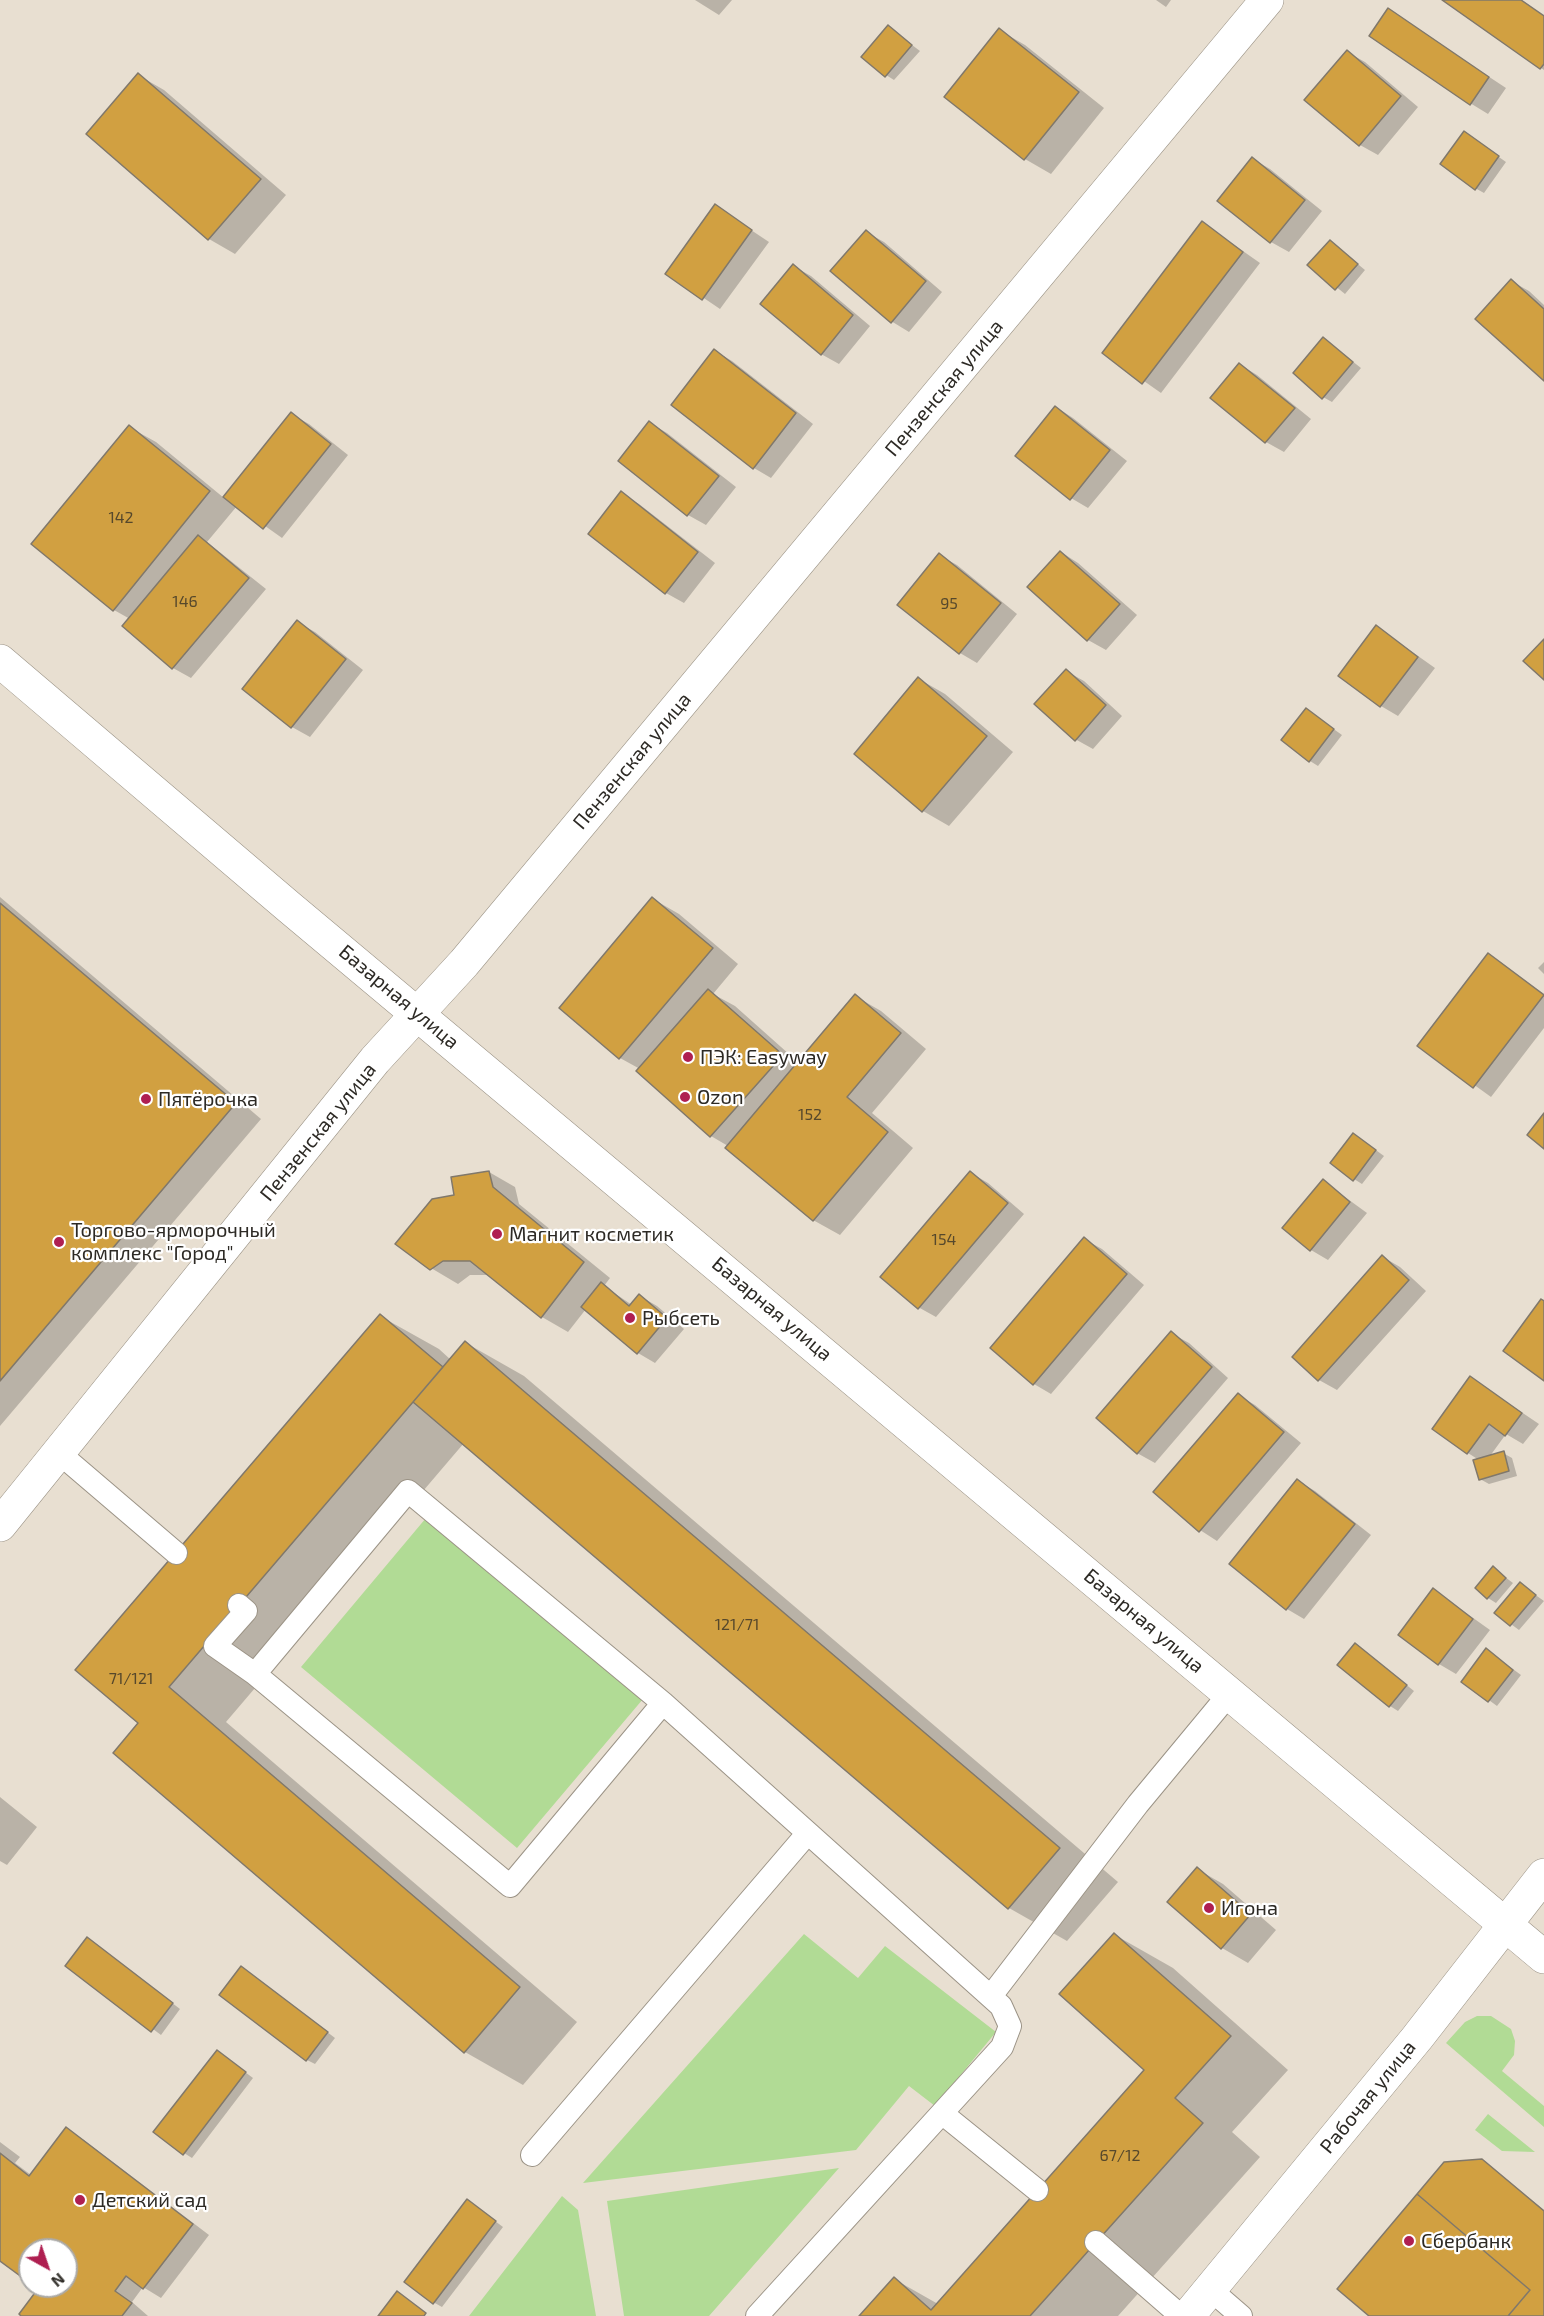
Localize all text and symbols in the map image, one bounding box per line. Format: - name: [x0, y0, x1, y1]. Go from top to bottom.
- street label: Пензенская улица: [880, 315, 1008, 461]
- house number: 142: [108, 508, 134, 528]
- house number: 146: [172, 592, 198, 612]
- house number: 95: [940, 594, 958, 614]
- street label: Пензенская улица: [568, 688, 696, 834]
- street label: Базарная улица: [334, 940, 464, 1054]
- place label: ПЭК: Easyway: [700, 1045, 827, 1069]
- marker: ПЭК: Easyway: [681, 1050, 695, 1064]
- street label: Пензенская улица: [255, 1058, 381, 1206]
- place label: Ozon: [697, 1085, 744, 1109]
- place label: Пятёрочка: [158, 1087, 258, 1111]
- marker: Ozon: [678, 1090, 692, 1104]
- marker: Пятёрочка: [139, 1092, 153, 1106]
- house number: 152: [798, 1105, 822, 1125]
- place label: Торгово-ярморочный комплекс "Город": [71, 1218, 276, 1265]
- place label: Магнит косметик: [509, 1222, 674, 1246]
- marker: Магнит косметик: [490, 1227, 504, 1241]
- house number: 154: [932, 1230, 956, 1250]
- marker: Торгово-ярморочный комплекс "Город": [52, 1235, 66, 1249]
- street label: Базарная улица: [707, 1252, 837, 1366]
- place label: Рыбсеть: [642, 1306, 720, 1330]
- marker: Рыбсеть: [623, 1311, 637, 1325]
- street label: Базарная улица: [1079, 1564, 1209, 1678]
- house number: 121/71: [715, 1615, 759, 1635]
- house number: 71/121: [109, 1669, 153, 1689]
- place label: Игона: [1221, 1896, 1278, 1920]
- marker: Игона: [1202, 1901, 1216, 1915]
- street label: Рабочая улица: [1315, 2036, 1421, 2158]
- house number: 67/12: [1100, 2146, 1140, 2166]
- place label: Детский сад: [92, 2188, 207, 2212]
- marker: Детский сад: [73, 2193, 87, 2207]
- place label: Сбербанк: [1421, 2229, 1511, 2253]
- marker: Сбербанк: [1402, 2234, 1416, 2248]
- north arrow: [18, 2238, 78, 2298]
- text: N: [48, 2270, 69, 2292]

